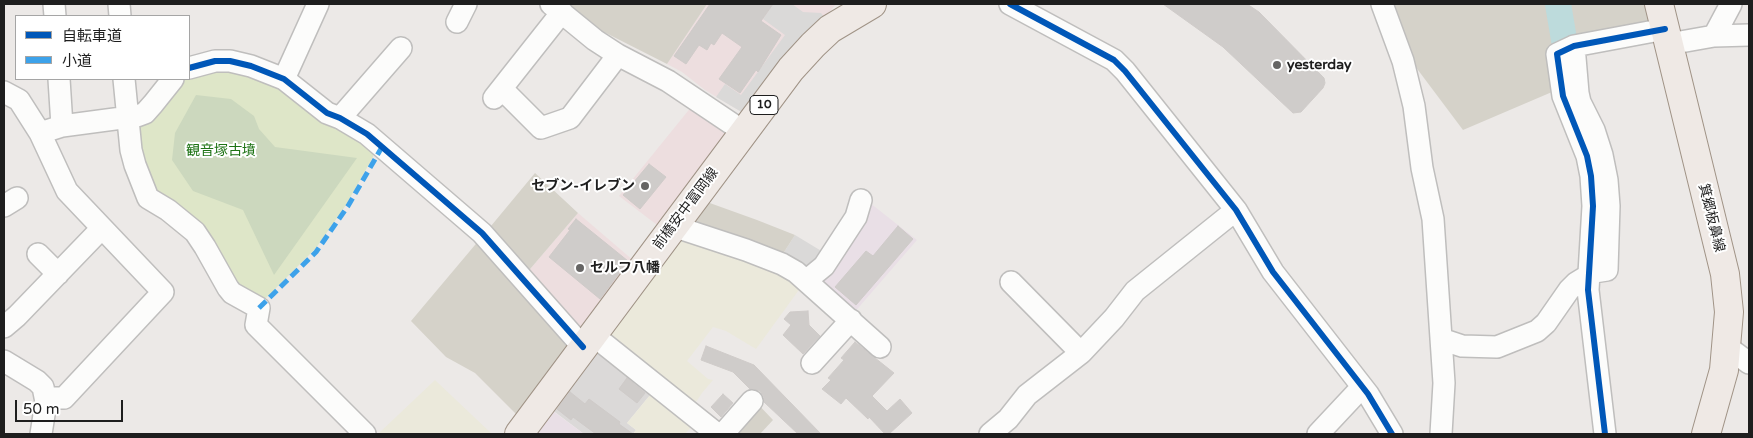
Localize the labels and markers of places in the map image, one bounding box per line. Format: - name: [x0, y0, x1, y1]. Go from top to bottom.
- place label: yesterday: [1287, 57, 1351, 73]
- marker: yesterday: [1271, 59, 1283, 71]
- place label: セブン-イレブン: [531, 178, 635, 194]
- marker: セブン-イレブン: [639, 180, 651, 192]
- place label: セルフ八幡: [590, 260, 660, 276]
- marker: セルフ八幡: [574, 262, 586, 274]

